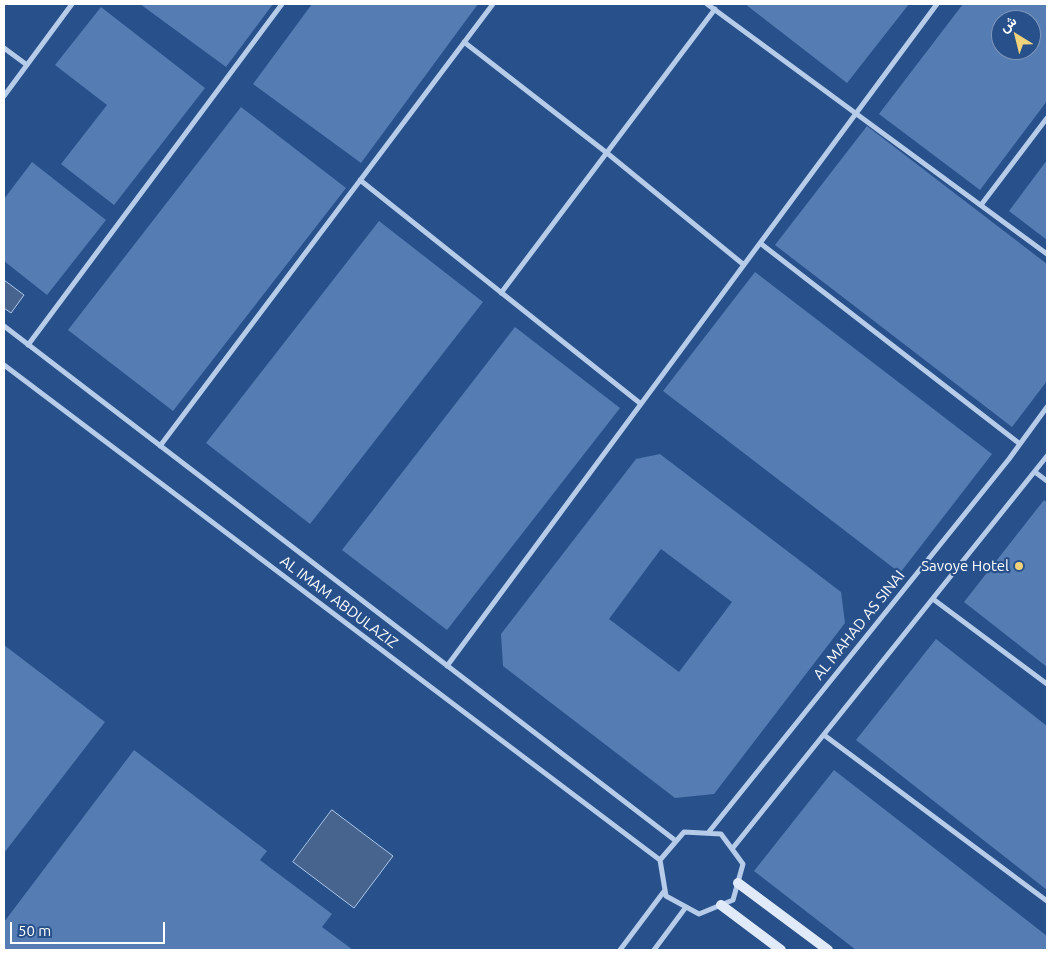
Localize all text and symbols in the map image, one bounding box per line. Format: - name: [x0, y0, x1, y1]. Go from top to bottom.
- north arrow: [991, 10, 1041, 60]
- text: ش: [996, 12, 1019, 35]
- street label: AL IMAM ABDULAZIZ: [277, 552, 401, 652]
- place label: Savoye Hotel: [921, 557, 1009, 575]
- marker: Savoye Hotel: [1013, 560, 1025, 572]
- street label: AL MAHAD AS SINAI: [809, 567, 909, 683]
- scale bar: [12, 912, 168, 944]
- text: 50 m: [18, 922, 51, 939]

